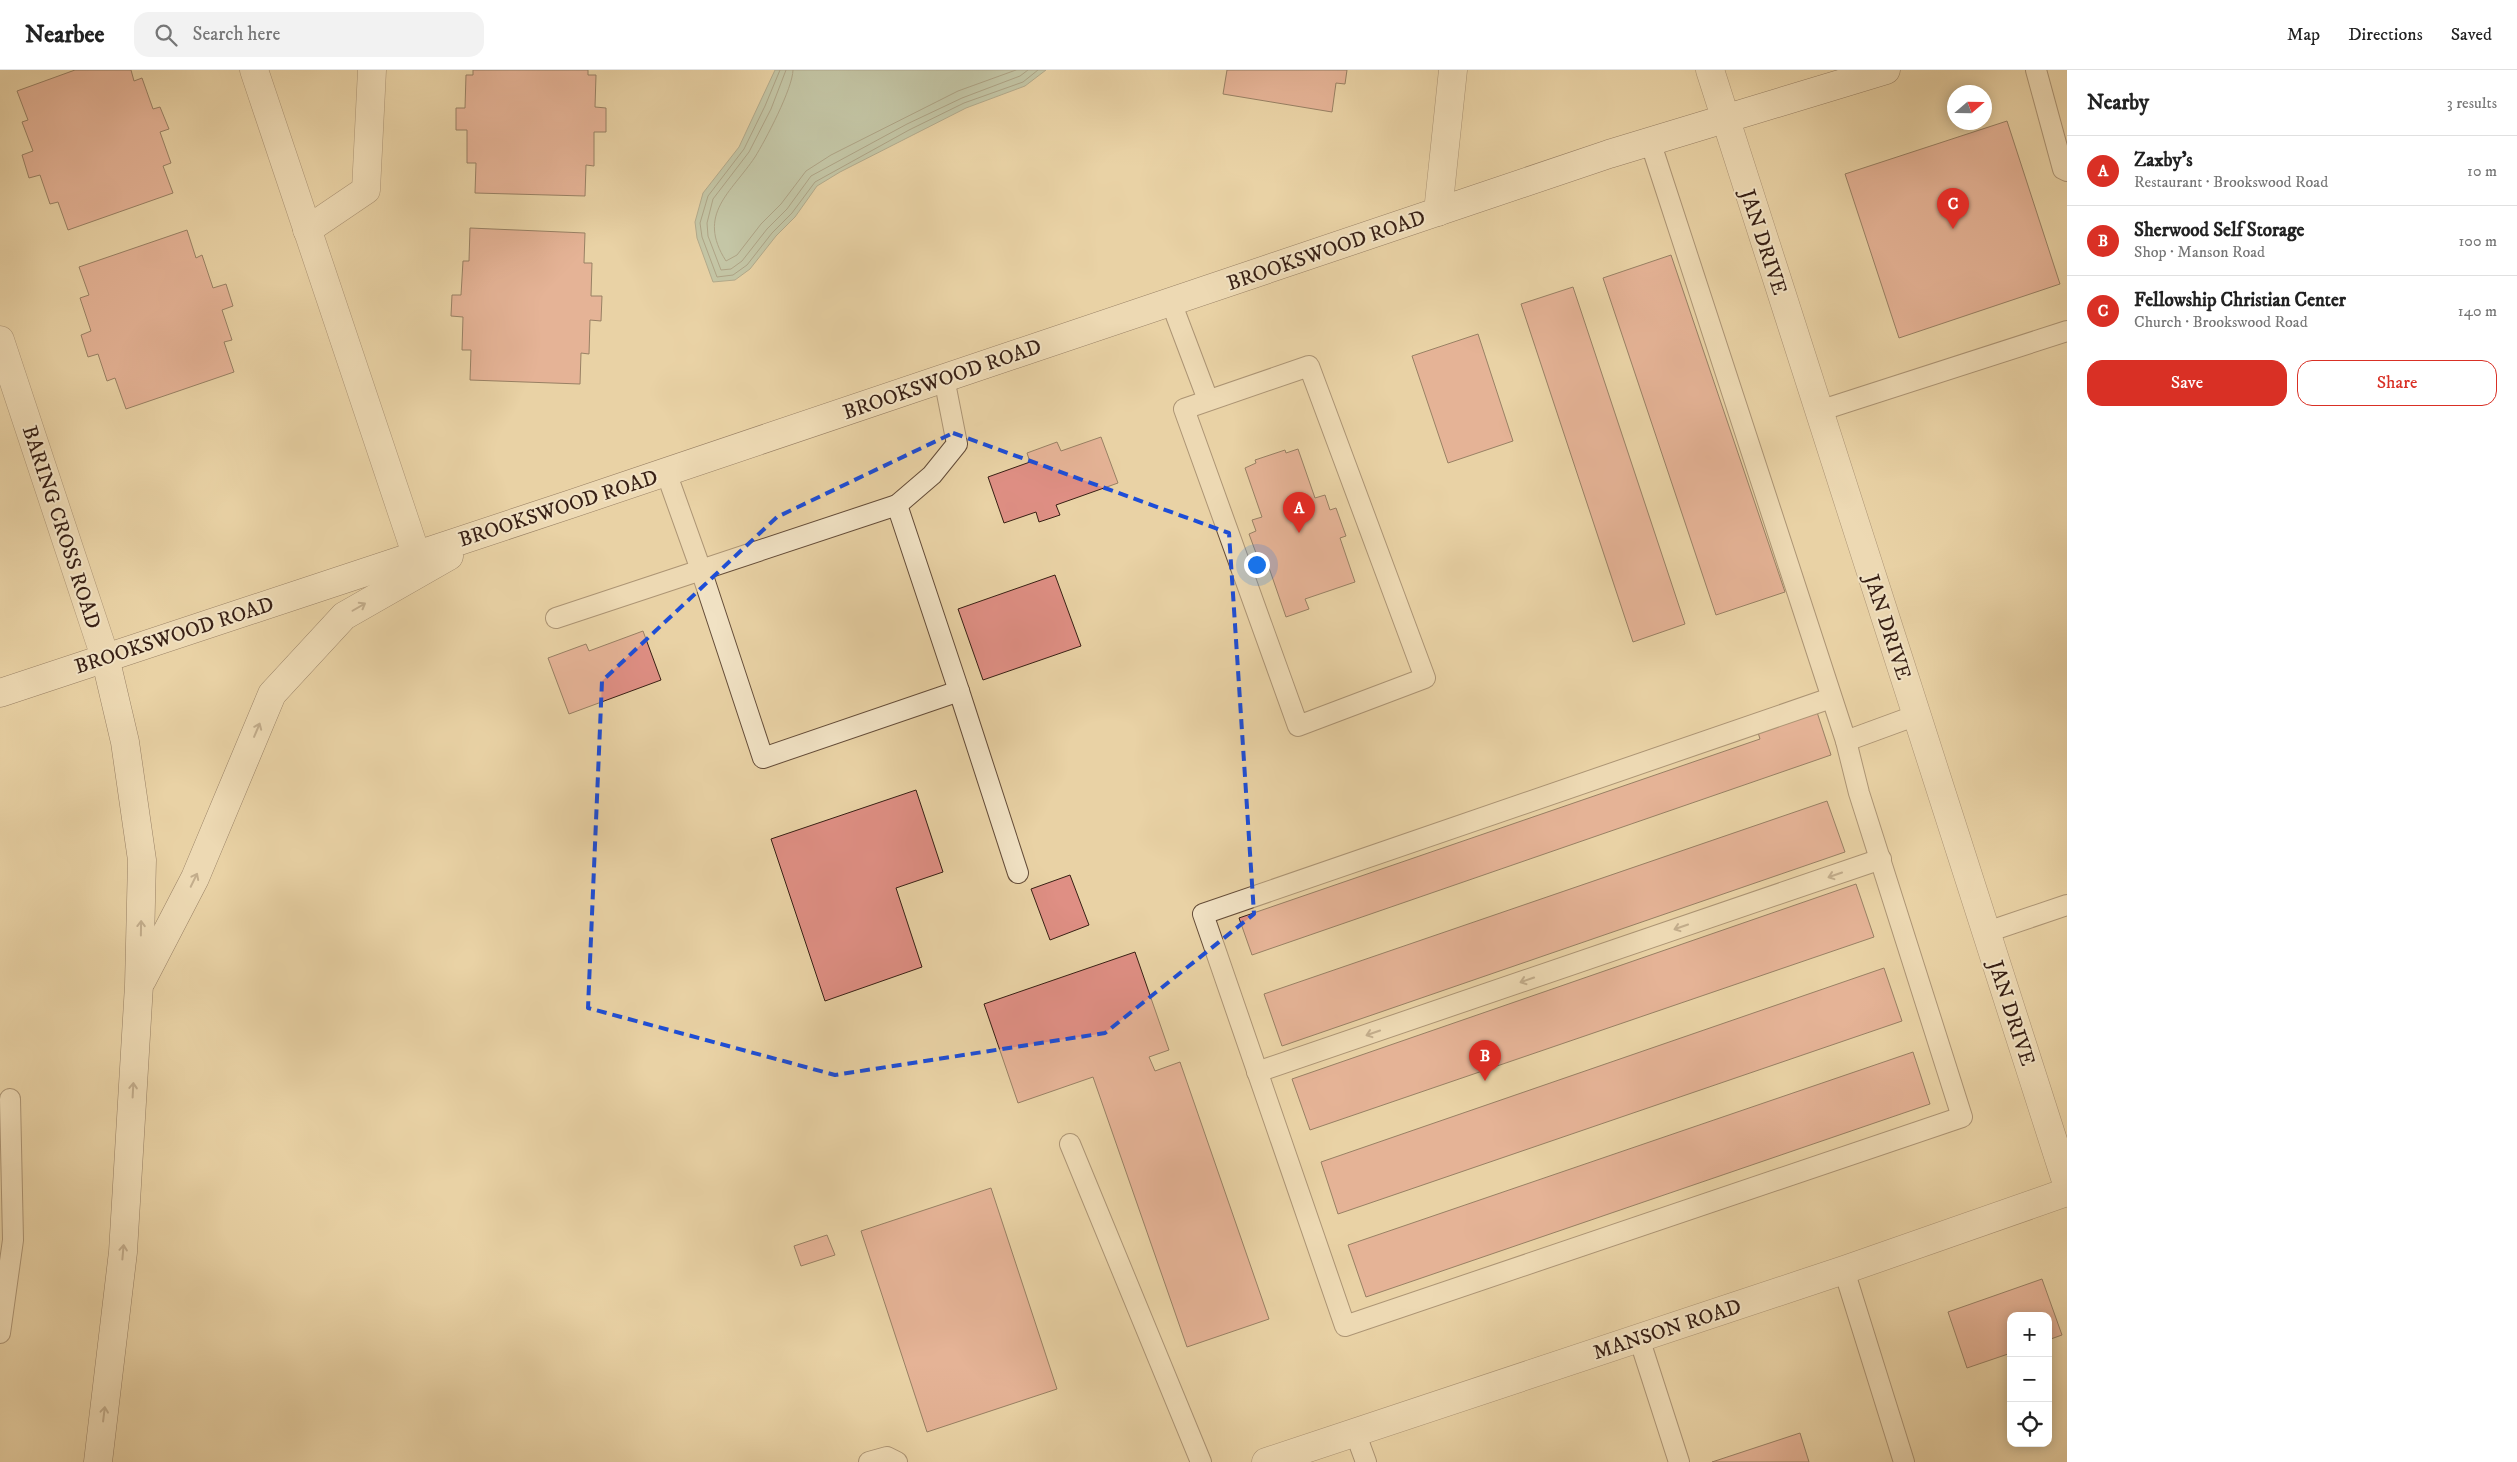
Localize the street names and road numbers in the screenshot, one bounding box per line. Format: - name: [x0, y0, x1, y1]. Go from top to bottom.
- street label: JAN DRIVE: [1733, 184, 1792, 298]
- street label: BROOKSWOOD ROAD: [1224, 205, 1429, 297]
- street label: BROOKSWOOD ROAD: [840, 334, 1045, 426]
- street label: BARING CROSS ROAD: [16, 422, 106, 632]
- street label: BROOKSWOOD ROAD: [455, 464, 661, 553]
- street label: JAN DRIVE: [1857, 569, 1916, 683]
- street label: BROOKSWOOD ROAD: [71, 591, 277, 680]
- street label: JAN DRIVE: [1981, 955, 2040, 1069]
- street label: MANSON ROAD: [1590, 1294, 1745, 1366]

